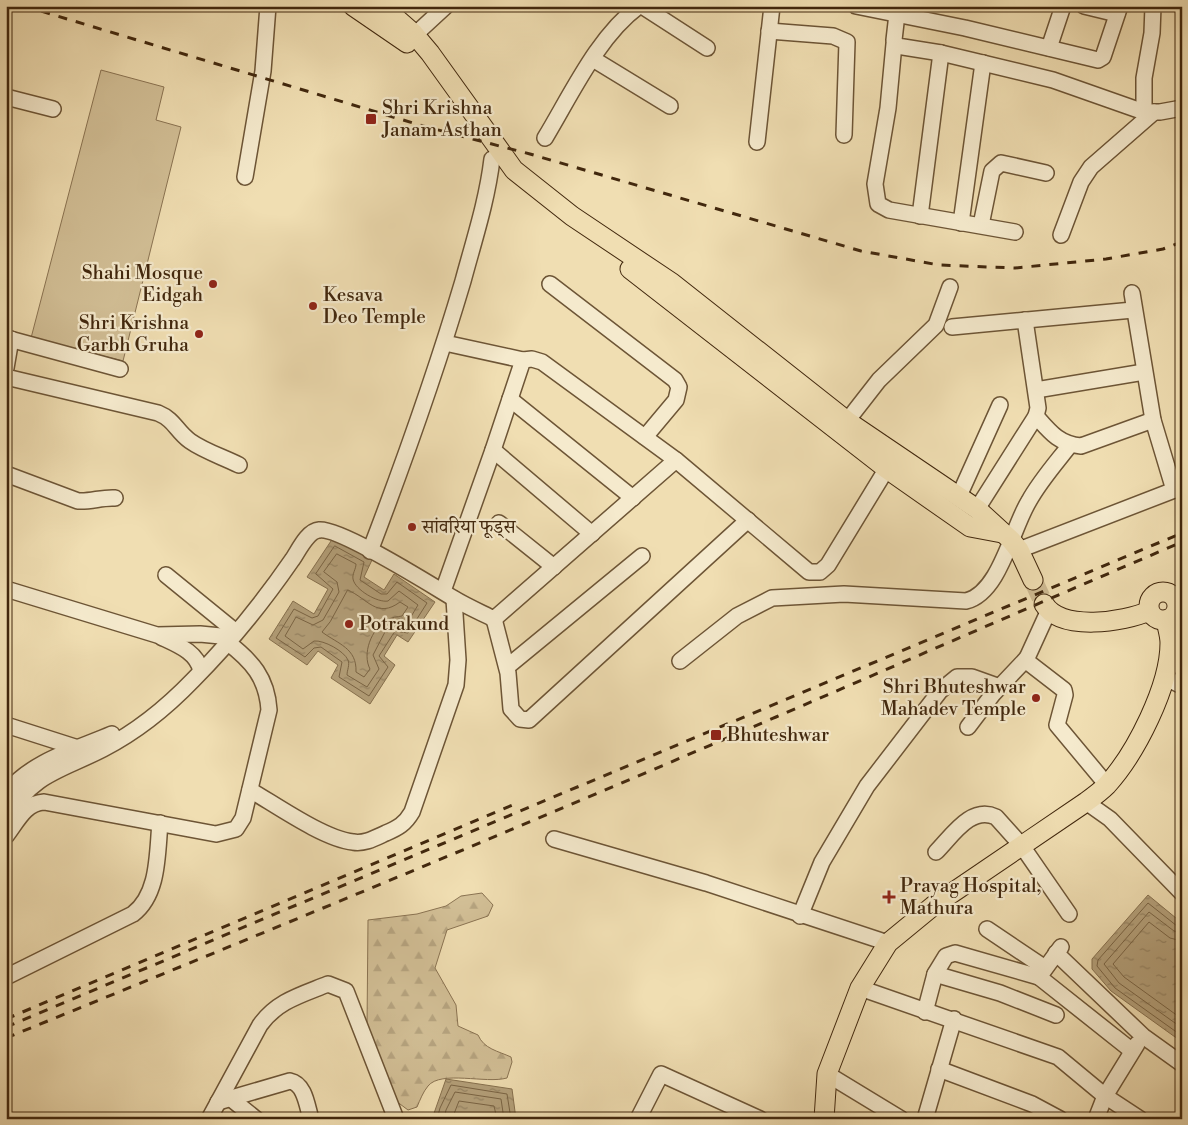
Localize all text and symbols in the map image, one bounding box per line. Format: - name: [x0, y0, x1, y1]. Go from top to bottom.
- place label: Shri Krishna Janam Asthan: [381, 96, 502, 142]
- marker: Shri Krishna Janam Asthan: [364, 112, 378, 126]
- place label: Shahi Mosque Eidgah: [82, 261, 203, 307]
- marker: Shahi Mosque Eidgah: [207, 278, 219, 290]
- place label: Kesava Deo Temple: [323, 283, 426, 329]
- marker: Kesava Deo Temple: [307, 300, 319, 312]
- place label: Shri Krishna Garbh Gruha: [77, 311, 189, 357]
- marker: Shri Krishna Garbh Gruha: [193, 328, 205, 340]
- place label: सांवरिया फूड्स: [421, 515, 517, 539]
- marker: सांवरिया फूड्स: [406, 521, 418, 533]
- place label: Potrakund: [359, 612, 449, 636]
- marker: Potrakund: [343, 618, 355, 630]
- place label: Shri Bhuteshwar Mahadev Temple: [881, 675, 1026, 721]
- marker: Shri Bhuteshwar Mahadev Temple: [1030, 692, 1042, 704]
- place label: Bhuteshwar: [726, 723, 829, 747]
- marker: Bhuteshwar: [709, 728, 723, 742]
- place label: Prayag Hospital, Mathura: [900, 874, 1041, 920]
- marker: Prayag Hospital, Mathura: [882, 890, 896, 904]

